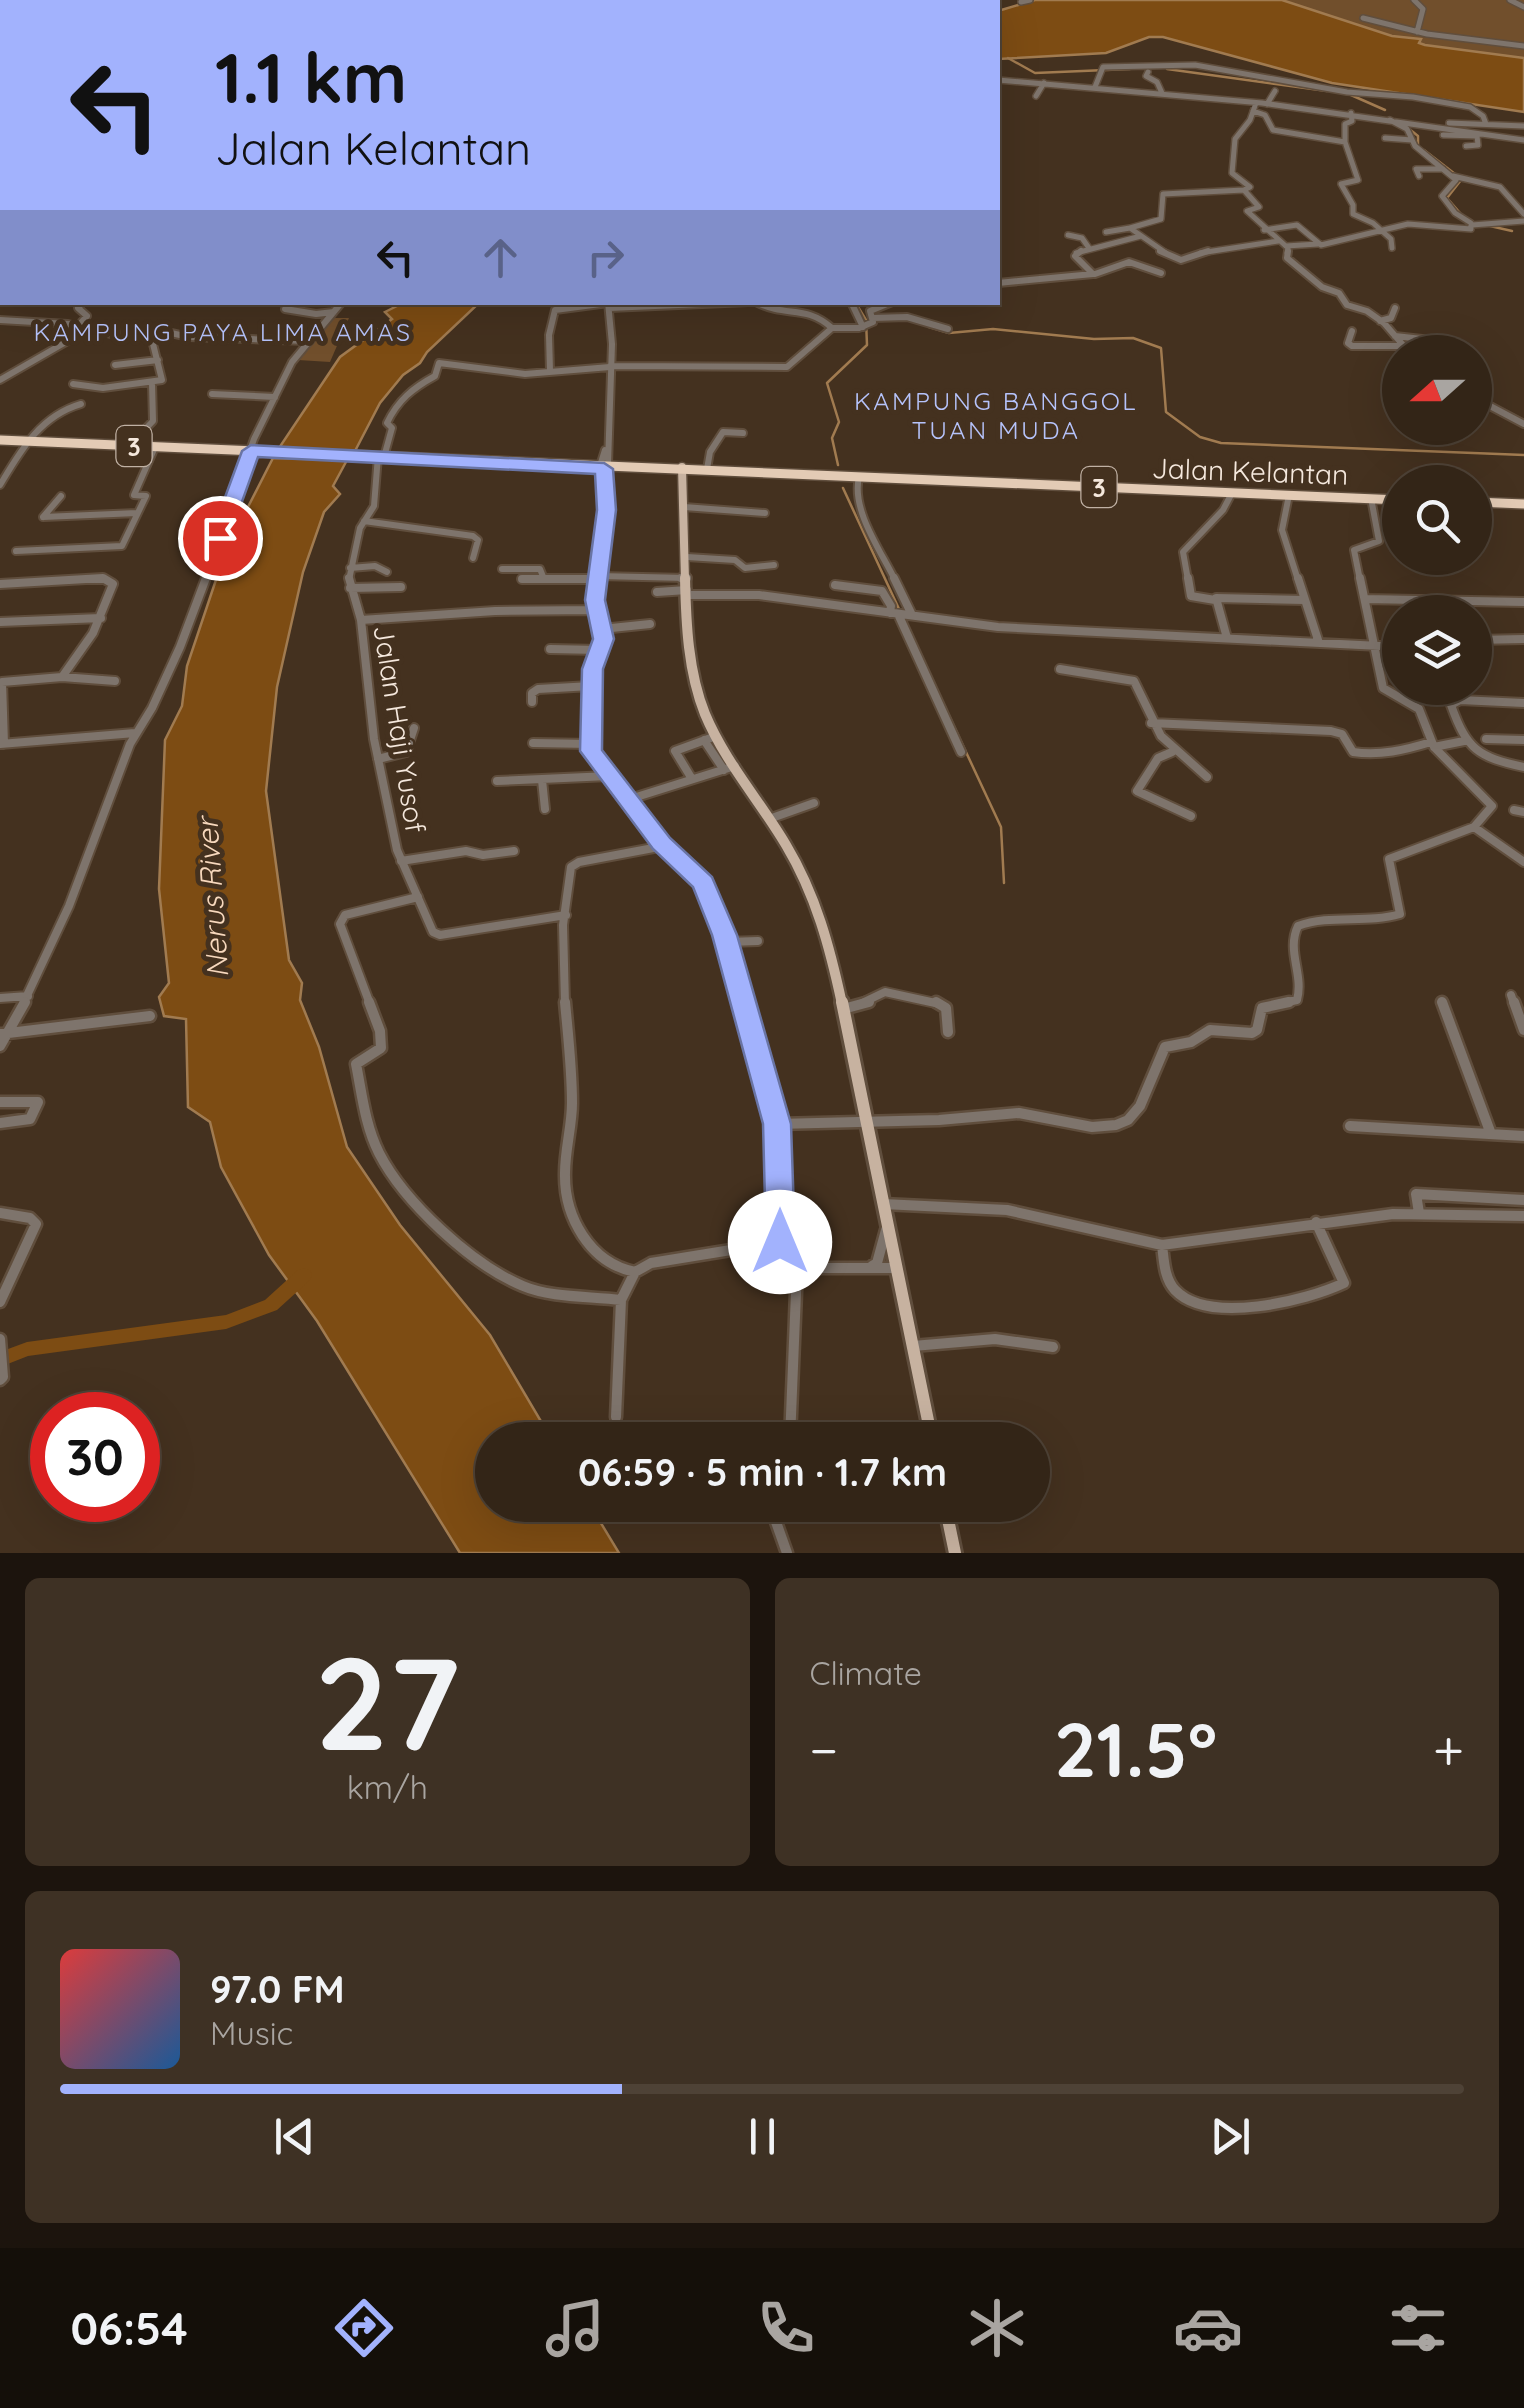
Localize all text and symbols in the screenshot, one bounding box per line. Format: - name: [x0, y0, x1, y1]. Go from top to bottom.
- text: 1.1 km: [215, 33, 407, 121]
- icon: left: [50, 40, 180, 170]
- text: Jalan Kelantan: [215, 120, 531, 176]
- icon: left: [368, 230, 423, 285]
- icon: ahead: [473, 230, 528, 285]
- icon: right: [578, 230, 633, 285]
- district label: KAMPUNG PAYA LIMA AMAS: [33, 316, 413, 347]
- north arrow: [1382, 335, 1492, 445]
- map controls: [1382, 335, 1492, 705]
- district label: KAMPUNG BANGGOL TUAN MUDA: [854, 385, 1138, 445]
- road number: 3: [116, 426, 152, 466]
- street label: Jalan Kelantan: [1151, 450, 1349, 492]
- button: search: [1382, 465, 1492, 575]
- road number: 3: [1082, 467, 1116, 507]
- pin: [178, 496, 263, 581]
- icon: arrive: [193, 511, 248, 566]
- button: layers: [1382, 595, 1492, 705]
- street label: Jalan Haji Yusof: [366, 623, 434, 835]
- water label: Nerus River: [187, 813, 237, 979]
- position arrow: [728, 1190, 832, 1294]
- speed limit sign: 30: [30, 1392, 160, 1522]
- text: 06:59 · 5 min · 1.7 km: [578, 1448, 947, 1496]
- text: 27: [315, 1620, 460, 1783]
- text: Climate: [810, 1653, 922, 1693]
- text: 21.5°: [1054, 1702, 1217, 1796]
- text: −: [810, 1715, 838, 1784]
- text: +: [1433, 1715, 1464, 1784]
- text: km/h: [347, 1767, 428, 1807]
- text: 97.0 FM: [210, 1965, 345, 2013]
- text: Music: [210, 2013, 293, 2053]
- icon: previous: [267, 2109, 322, 2164]
- icon: pause: [735, 2109, 790, 2164]
- icon: next: [1203, 2109, 1258, 2164]
- icon: directions: [329, 2293, 399, 2363]
- icon: music: [540, 2293, 610, 2363]
- icon: phone: [751, 2293, 821, 2363]
- icon: climate: [962, 2293, 1032, 2363]
- icon: car: [1173, 2293, 1243, 2363]
- icon: filters: [1383, 2293, 1453, 2363]
- text: 06:54: [70, 2300, 188, 2356]

